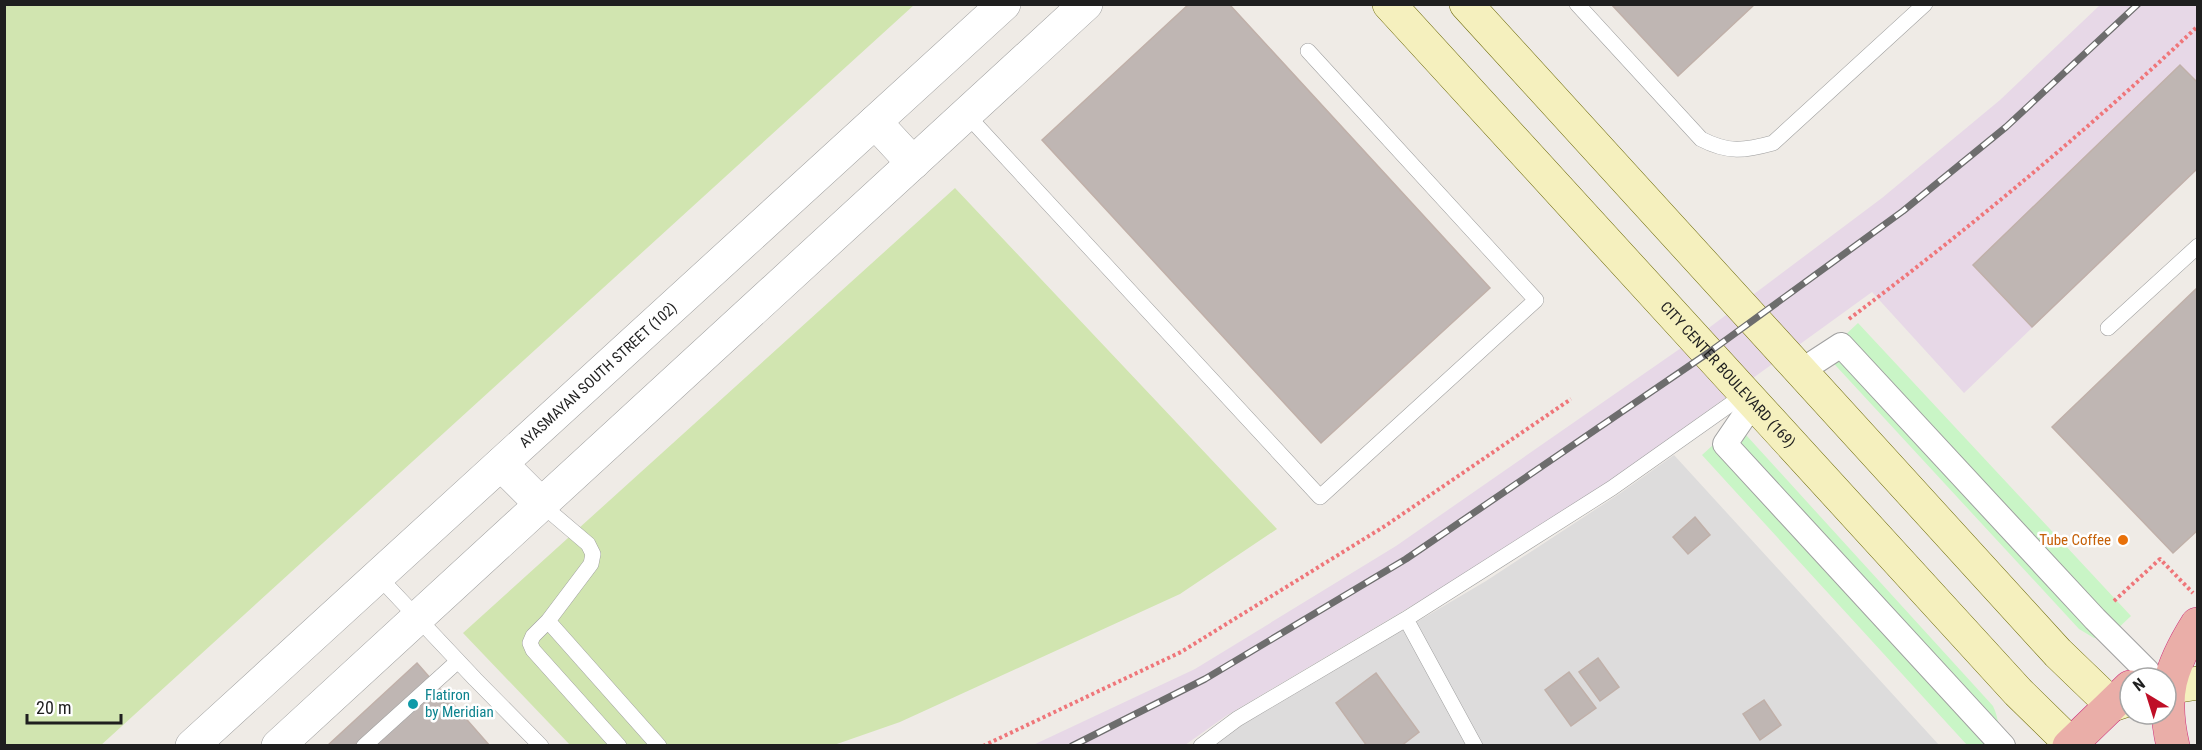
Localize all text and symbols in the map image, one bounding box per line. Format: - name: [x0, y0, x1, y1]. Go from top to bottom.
- street label: CITY CENTER BOULEVARD (169): [1656, 298, 1799, 451]
- street label: AYASMAYAN SOUTH STREET (102): [516, 299, 680, 451]
- place label: Tube Coffee: [2039, 531, 2111, 549]
- marker: Tube Coffee: [2116, 533, 2130, 547]
- north arrow: [2118, 666, 2178, 726]
- text: N: [2129, 674, 2149, 695]
- place label: Flatiron by Meridian: [425, 686, 494, 721]
- scale bar: [27, 687, 122, 725]
- text: 20 m: [36, 697, 71, 718]
- marker: Flatiron by Meridian: [406, 697, 420, 711]

